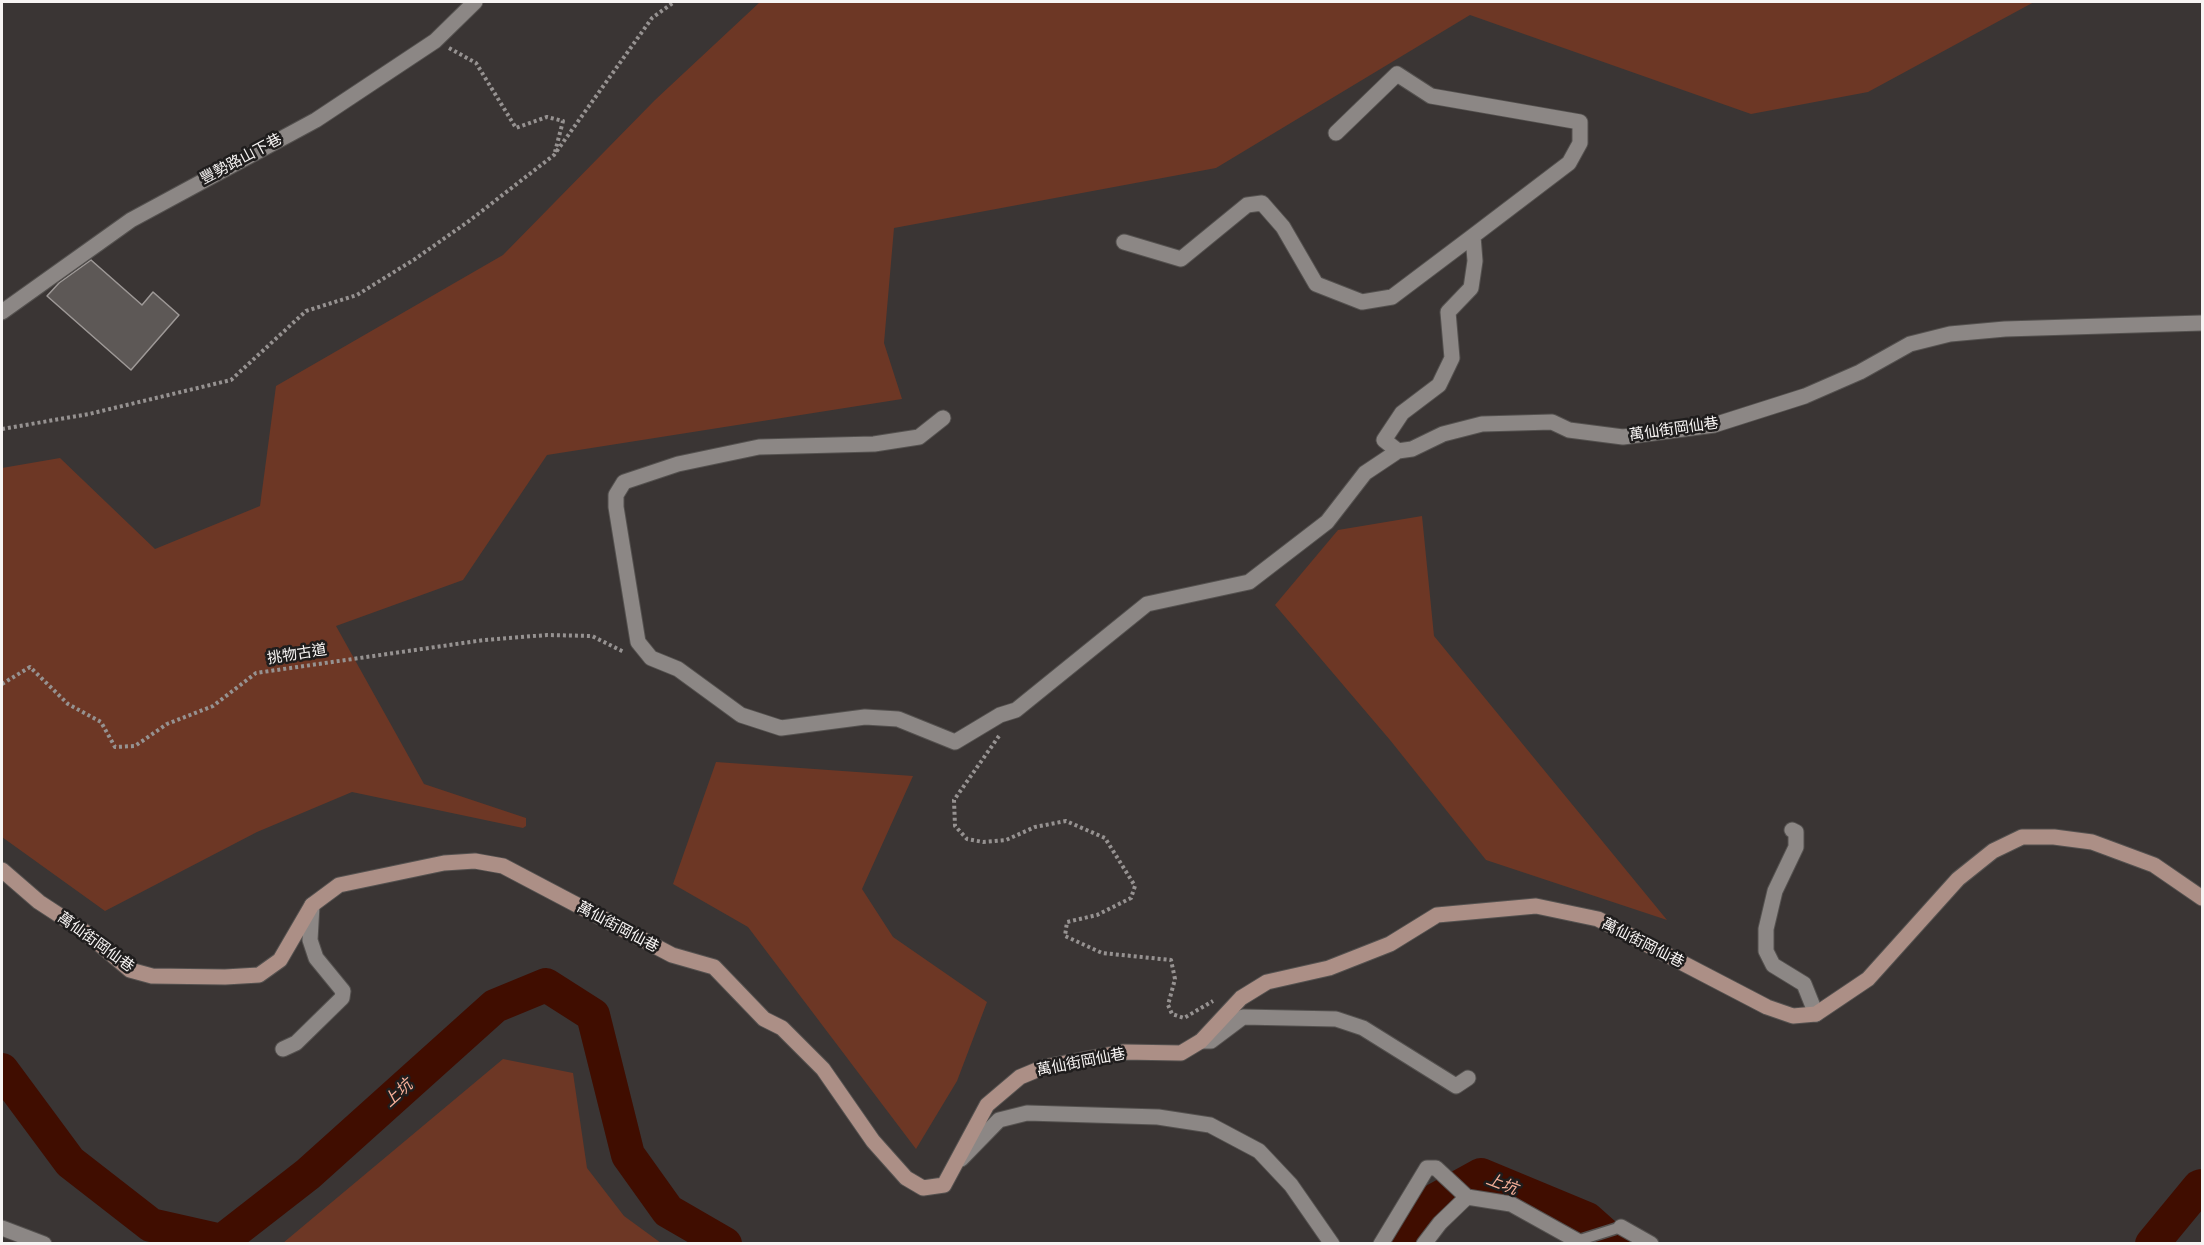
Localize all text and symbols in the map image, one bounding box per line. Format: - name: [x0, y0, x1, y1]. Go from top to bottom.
- street label: 豐勢路山下巷: [197, 130, 285, 188]
- street label: 萬仙街岡仙巷: [1628, 414, 1720, 444]
- street label: 挑物古道: [266, 640, 328, 668]
- street label: 萬仙街岡仙巷: [574, 898, 662, 956]
- street label: 萬仙街岡仙巷: [54, 908, 138, 976]
- street label: 萬仙街岡仙巷: [1599, 915, 1687, 971]
- street label: 萬仙街岡仙巷: [1035, 1045, 1127, 1079]
- water label: 上坑: [380, 1075, 416, 1111]
- water label: 上坑: [1484, 1169, 1520, 1199]

